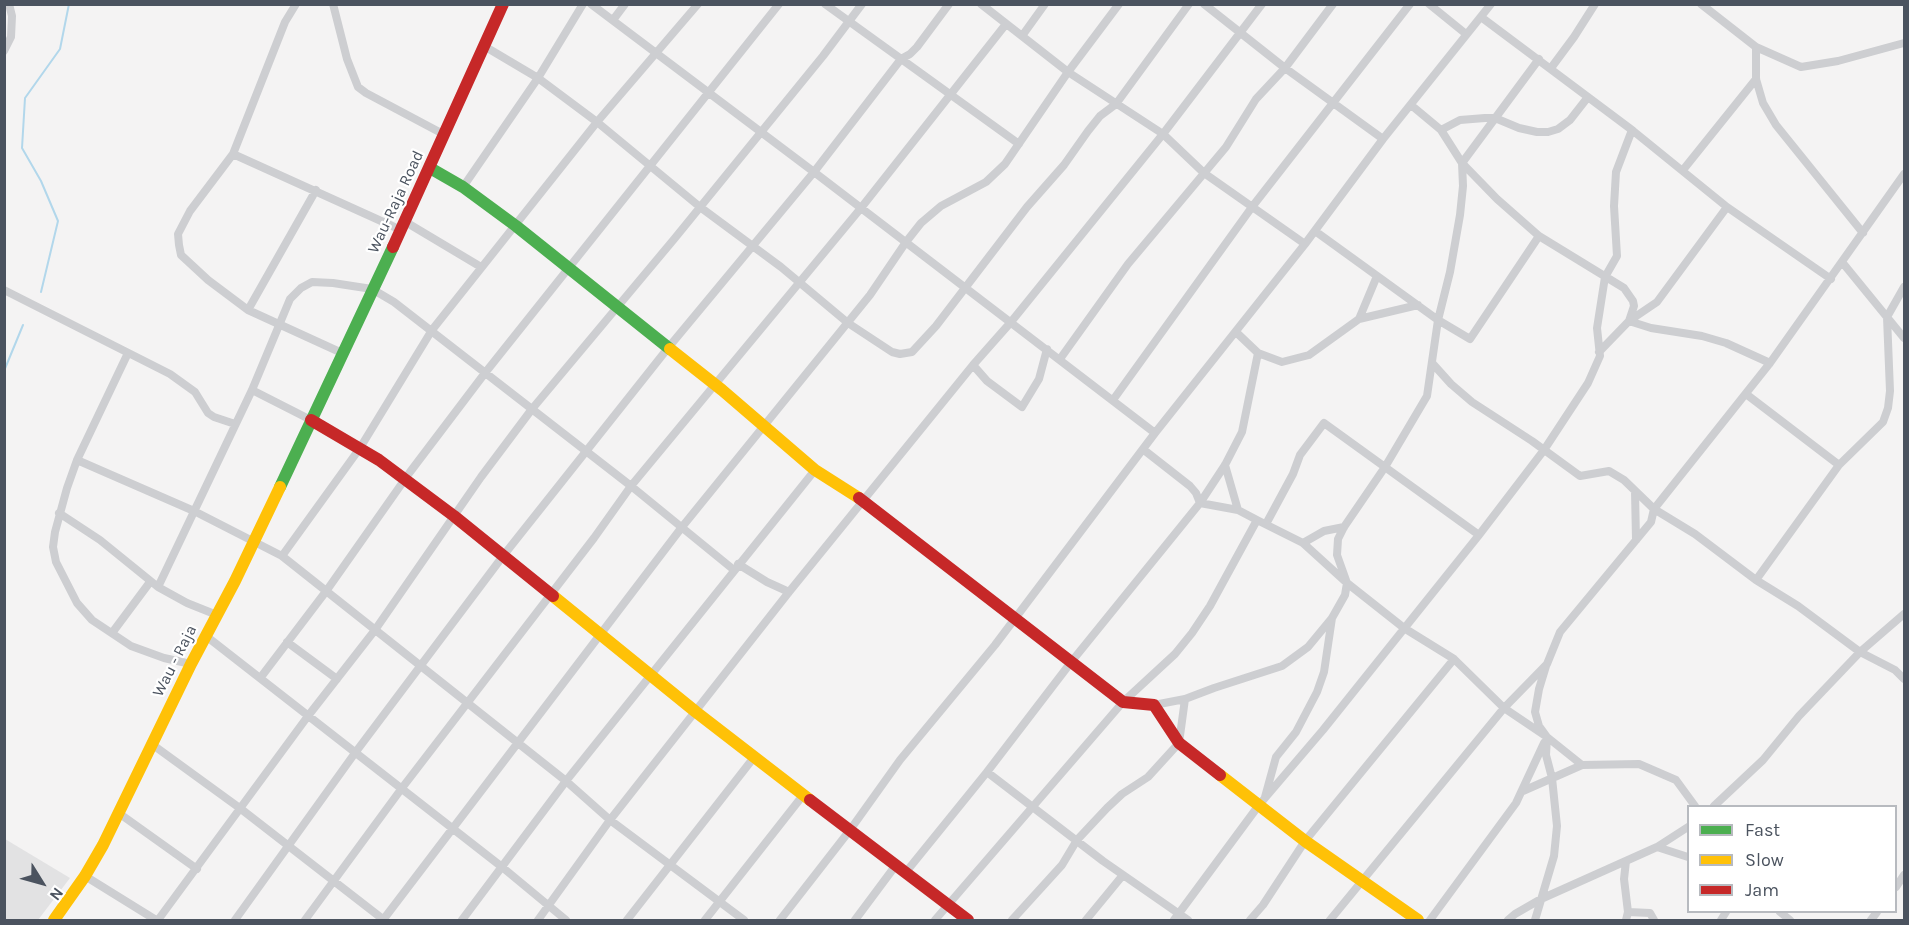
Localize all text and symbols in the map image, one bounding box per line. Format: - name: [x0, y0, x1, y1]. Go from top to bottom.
- street label: Wau-Raja Road: [364, 148, 428, 256]
- street label: Wau - Raja: [149, 622, 201, 700]
- legend: [1687, 805, 1897, 913]
- text: Fast: [1745, 819, 1780, 841]
- text: Slow: [1745, 849, 1784, 871]
- north arrow: [12, 853, 72, 913]
- text: Jam: [1745, 879, 1779, 901]
- text: N: [46, 884, 68, 904]

